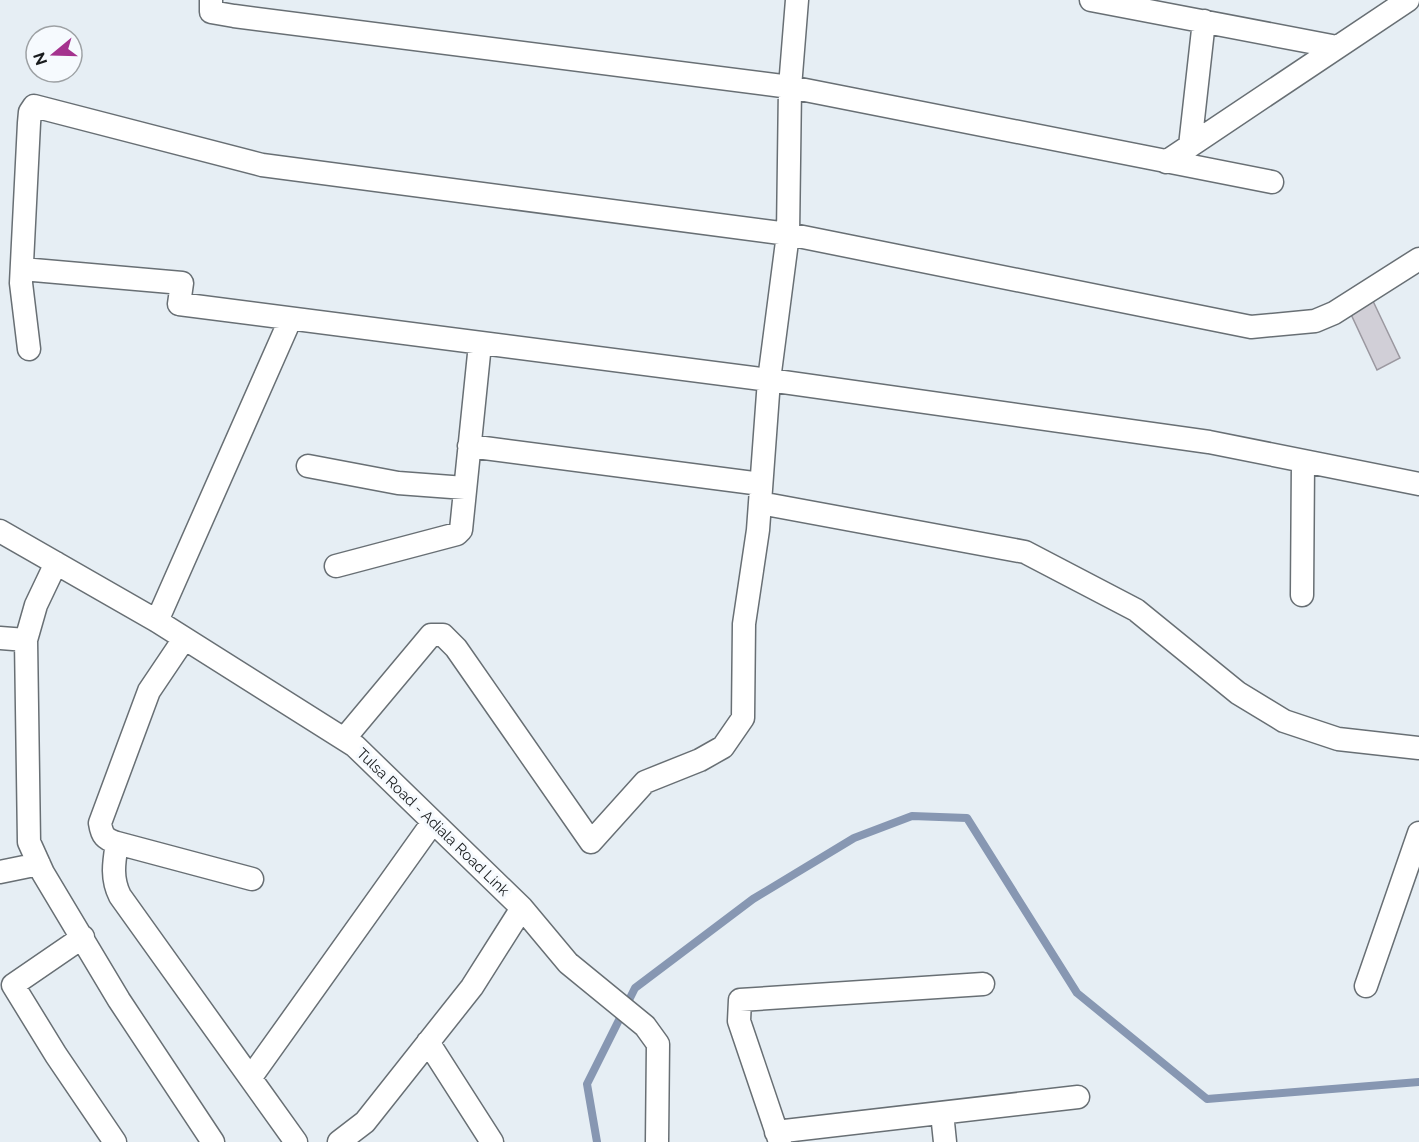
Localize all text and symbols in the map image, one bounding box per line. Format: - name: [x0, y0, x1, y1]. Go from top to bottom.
- north arrow: [24, 24, 84, 84]
- text: N: [29, 50, 51, 68]
- street label: Tulsa Road - Adiala Road Link: [353, 744, 513, 900]

